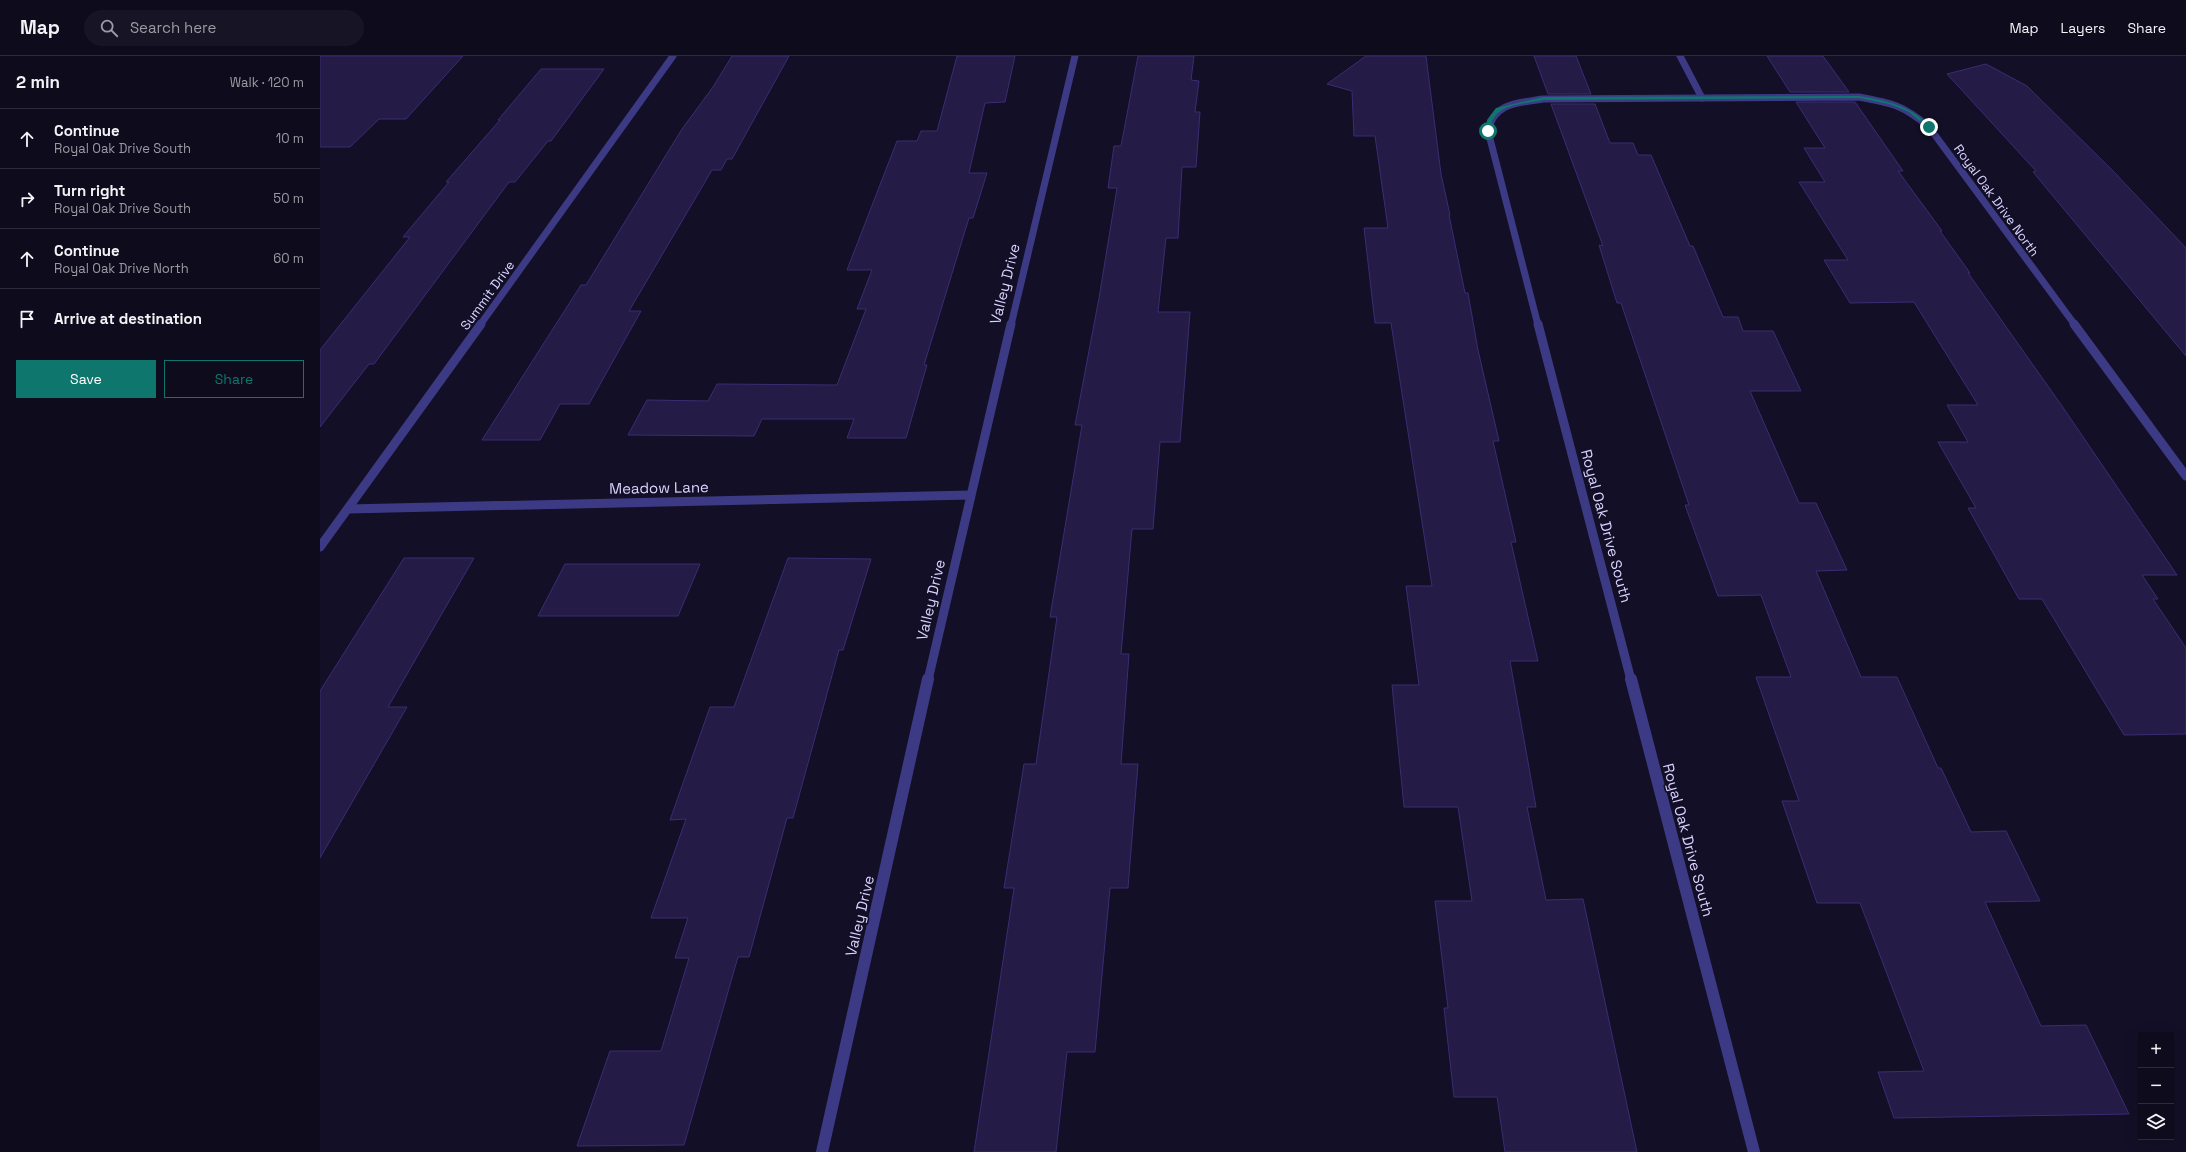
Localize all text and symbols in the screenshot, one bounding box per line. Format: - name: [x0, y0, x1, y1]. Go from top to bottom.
- search box: [84, 10, 364, 46]
- text: Map: [20, 15, 60, 40]
- icon: search: [98, 17, 120, 39]
- text: Search here: [130, 18, 216, 37]
- text: Map: [2009, 19, 2039, 37]
- text: Layers: [2061, 19, 2105, 37]
- text: Share: [2127, 19, 2166, 37]
- text: 2 min: [16, 71, 60, 93]
- text: Walk · 120 m: [230, 74, 304, 91]
- route end: [1920, 118, 1938, 136]
- text: Continue: [54, 121, 120, 140]
- route start: [1479, 122, 1497, 140]
- icon: ahead: [16, 128, 38, 150]
- text: 10 m: [276, 130, 304, 147]
- text: Royal Oak Drive South: [54, 140, 191, 157]
- street label: Royal Oak Drive North: [1950, 141, 2043, 260]
- text: Turn right: [54, 181, 125, 200]
- icon: right: [16, 188, 38, 210]
- text: 50 m: [273, 190, 304, 207]
- text: Royal Oak Drive South: [54, 200, 191, 217]
- text: Continue: [54, 241, 120, 260]
- street label: Valley Drive: [985, 241, 1024, 326]
- icon: ahead: [16, 248, 38, 270]
- text: 60 m: [273, 250, 304, 267]
- street label: Summit Drive: [456, 257, 518, 333]
- text: Royal Oak Drive North: [54, 260, 189, 277]
- icon: arrive: [16, 308, 38, 330]
- text: Arrive at destination: [54, 309, 202, 328]
- button: Save: [16, 360, 156, 398]
- button: Share: [164, 360, 304, 398]
- street label: Royal Oak Drive South: [1577, 447, 1636, 605]
- street label: Meadow Lane: [609, 477, 709, 498]
- street label: Valley Drive: [912, 557, 949, 642]
- street label: Royal Oak Drive South: [1659, 761, 1718, 919]
- street label: Valley Drive: [841, 873, 878, 958]
- map controls: [2138, 1032, 2174, 1140]
- button: +: [2138, 1032, 2174, 1068]
- button: −: [2138, 1068, 2174, 1104]
- button: layers: [2138, 1104, 2174, 1140]

